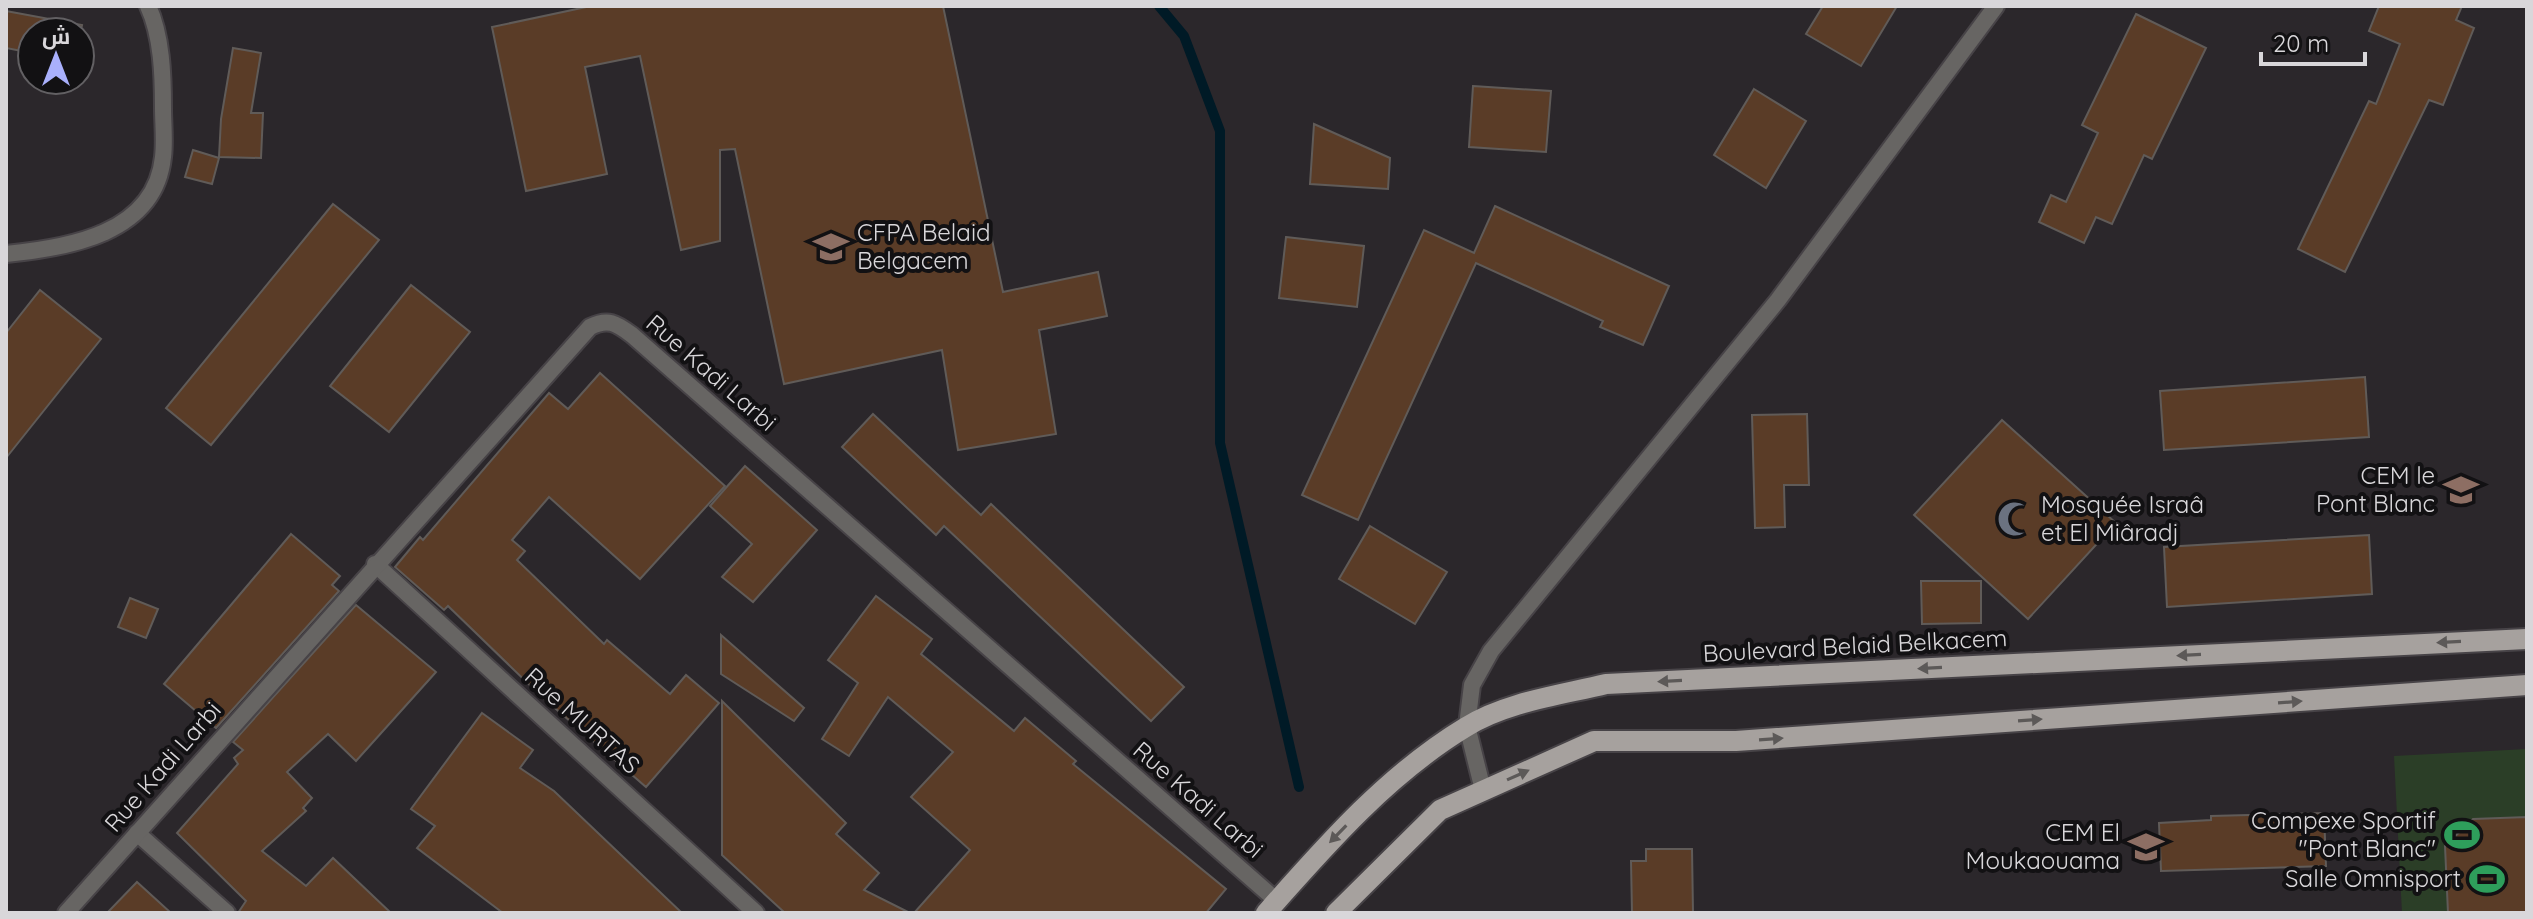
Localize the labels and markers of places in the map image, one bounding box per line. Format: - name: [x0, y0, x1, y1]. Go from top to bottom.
- place label: CFPA Belaid Belgacem: [857, 217, 991, 275]
- school or university icon: CFPA Belaid Belgacem: [812, 228, 850, 266]
- place label: CEM le Pont Blanc: [2316, 460, 2435, 518]
- school or university icon: CEM le Pont Blanc: [2442, 471, 2480, 509]
- place label: Mosquée Israâ et El Miâradj: [2041, 489, 2204, 547]
- mosque icon: Mosquée Israâ et El Miâradj: [1996, 500, 2034, 538]
- place label: Compexe Sportif "Pont Blanc": [2251, 805, 2436, 863]
- sports icon: Compexe Sportif "Pont Blanc": [2443, 816, 2481, 854]
- place label: CEM El Moukaouama: [1966, 817, 2120, 875]
- school or university icon: CEM El Moukaouama: [2127, 828, 2165, 866]
- sports icon: Salle Omnisport: [2468, 860, 2506, 898]
- place label: Salle Omnisport: [2285, 863, 2461, 893]

